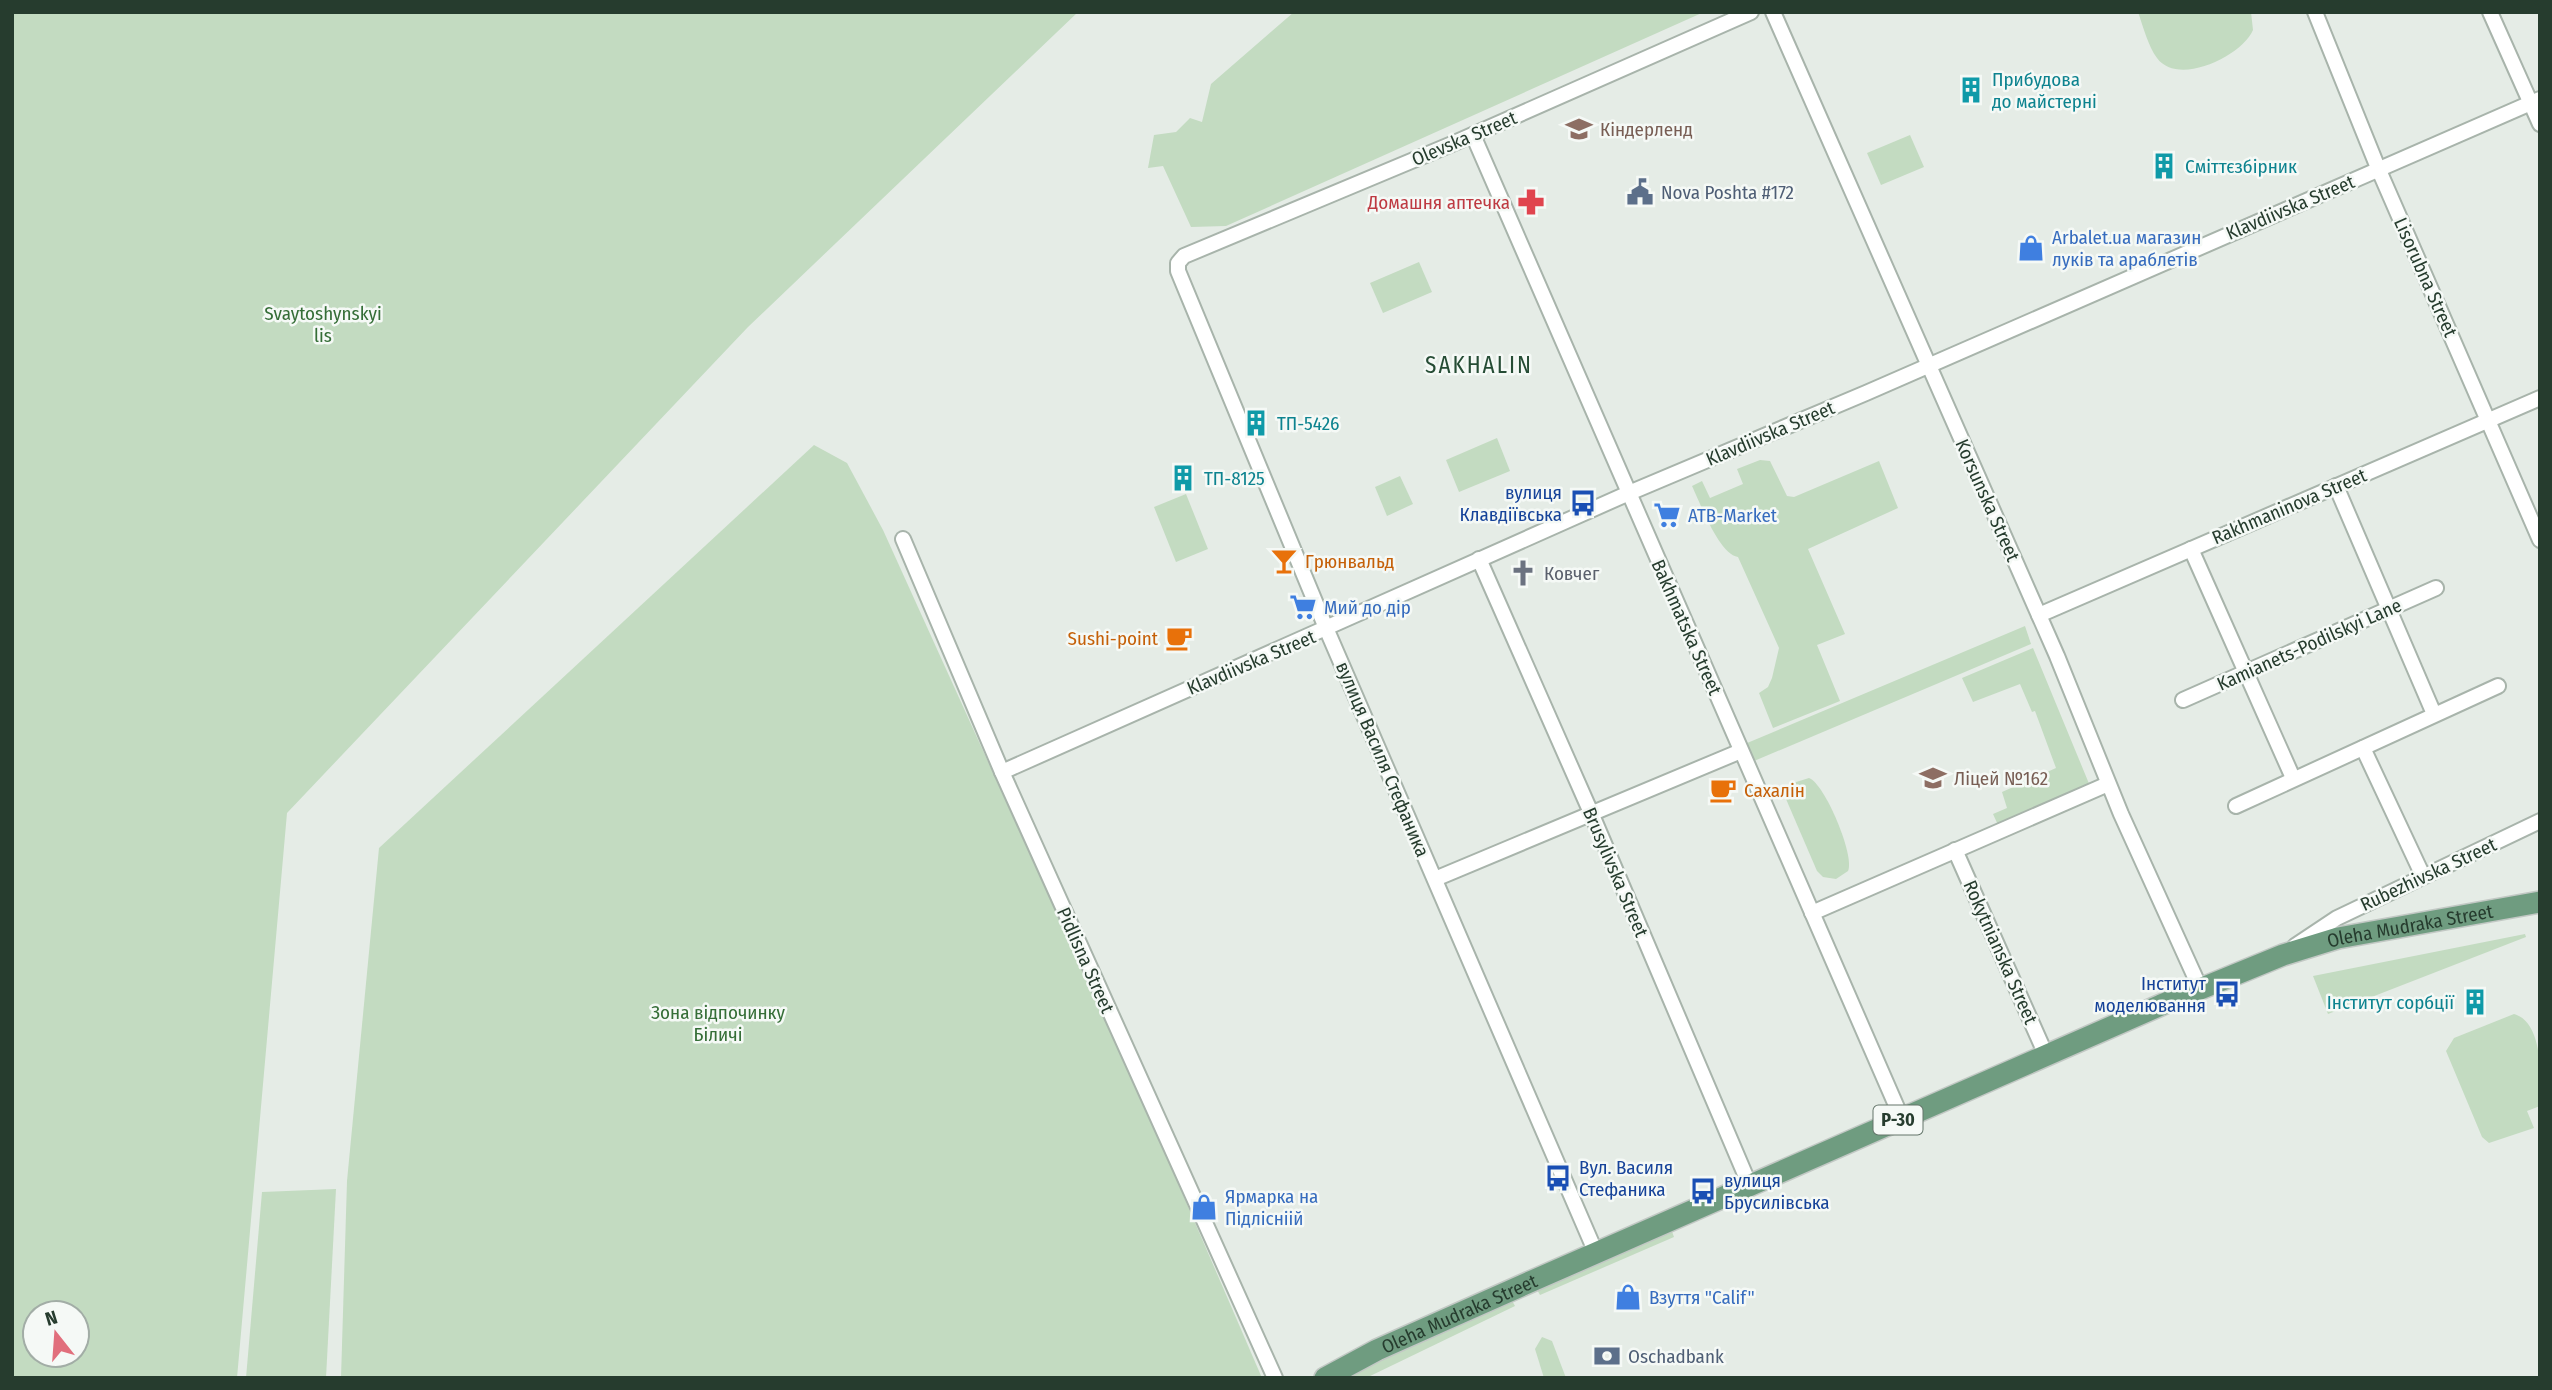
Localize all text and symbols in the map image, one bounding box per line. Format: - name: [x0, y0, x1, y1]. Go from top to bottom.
- place label: Прибудова до майстерні: [1992, 68, 2097, 113]
- building icon: Прибудова до майстерні: [1956, 75, 1986, 105]
- street label: Olevska Street: [1408, 106, 1521, 171]
- school or university icon: Кіндерленд: [1564, 114, 1594, 144]
- place label: Кіндерленд: [1600, 118, 1693, 141]
- building icon: Сміттєзбірник: [2149, 151, 2179, 181]
- place label: Сміттєзбірник: [2185, 155, 2297, 178]
- street label: Klavdiivska Street: [2222, 170, 2359, 245]
- public building icon: Nova Poshta #172: [1625, 177, 1655, 207]
- place label: Nova Poshta #172: [1661, 181, 1794, 204]
- pharmacy icon: Домашня аптечка: [1516, 187, 1546, 217]
- place label: Домашня аптечка: [1367, 191, 1510, 214]
- street label: Lisorubna Street: [2389, 214, 2463, 341]
- place label: Arbalet.ua магазин луків та араблетів: [2052, 226, 2201, 271]
- shop icon: Arbalet.ua магазин луків та араблетів: [2016, 233, 2046, 263]
- park label: Svaytoshynskyi lis: [264, 302, 382, 347]
- district label: SAKHALIN: [1425, 351, 1533, 379]
- street label: Klavdiivska Street: [1702, 396, 1839, 471]
- building icon: ТП-5426: [1241, 408, 1271, 438]
- place label: ТП-5426: [1277, 412, 1340, 435]
- street label: Korsunska Street: [1950, 436, 2025, 566]
- building icon: ТП-8125: [1168, 463, 1198, 493]
- street label: Rakhmaninova Street: [2208, 463, 2371, 549]
- place label: ТП-8125: [1204, 467, 1265, 490]
- place label: вулиця Клавдіївська: [1460, 481, 1562, 526]
- bus stop icon: вулиця Клавдіївська: [1568, 488, 1598, 518]
- supermarket icon: ATB-Market: [1652, 500, 1682, 530]
- place label: ATB-Market: [1688, 504, 1778, 527]
- bar icon: Грюнвальд: [1269, 546, 1299, 576]
- place label: Грюнвальд: [1305, 550, 1394, 573]
- street label: Bakhmatska Street: [1646, 556, 1727, 699]
- church icon: Ковчег: [1508, 558, 1538, 588]
- place label: Ковчег: [1544, 562, 1600, 585]
- supermarket icon: Мий до дір: [1288, 592, 1318, 622]
- street label: Kamianets-Podilskyi Lane: [2213, 593, 2405, 696]
- place label: Мий до дір: [1324, 596, 1411, 619]
- cafe icon: Sushi-point: [1164, 623, 1194, 653]
- street label: Klavdiivska Street: [1183, 625, 1320, 700]
- place label: Sushi-point: [1068, 627, 1159, 650]
- street label: вулиця Василя Стефаника: [1331, 658, 1434, 860]
- school or university icon: Ліцей №162: [1918, 763, 1948, 793]
- place label: Ліцей №162: [1954, 767, 2048, 790]
- cafe icon: Сахалін: [1708, 775, 1738, 805]
- place label: Сахалін: [1744, 779, 1805, 802]
- street label: Brusylivska Street: [1578, 804, 1654, 941]
- street label: Rubezhivska Street: [2357, 833, 2501, 916]
- street label: Rokytnianska Street: [1959, 877, 2043, 1028]
- street label: Oleha Mudraka Street: [2324, 899, 2495, 953]
- street label: Pidlisna Street: [1052, 904, 1119, 1017]
- place label: Інститут моделювання: [2094, 972, 2206, 1017]
- bus stop icon: Інститут моделювання: [2212, 979, 2242, 1009]
- building icon: Інститут сорбції: [2460, 987, 2490, 1017]
- place label: Інститут сорбції: [2327, 991, 2455, 1014]
- park label: Зона відпочинку Біличі: [651, 1001, 786, 1046]
- road number: Р-30: [1874, 1106, 1923, 1134]
- place label: Вул. Василя Стефаника: [1579, 1156, 1673, 1201]
- bus stop icon: Вул. Василя Стефаника: [1543, 1163, 1573, 1193]
- place label: вулиця Брусилівська: [1724, 1169, 1830, 1214]
- bus stop icon: вулиця Брусилівська: [1688, 1176, 1718, 1206]
- place label: Ярмарка на Підлісніій: [1225, 1185, 1318, 1230]
- shop icon: Ярмарка на Підлісніій: [1189, 1192, 1219, 1222]
- street label: Oleha Mudraka Street: [1378, 1269, 1542, 1359]
- shop icon: Взуття "Calif": [1613, 1282, 1643, 1312]
- place label: Взуття "Calif": [1649, 1286, 1755, 1309]
- north arrow: [21, 1299, 91, 1369]
- text: N: [42, 1306, 60, 1331]
- bank icon: Oschadbank: [1592, 1341, 1622, 1371]
- place label: Oschadbank: [1628, 1345, 1724, 1368]

